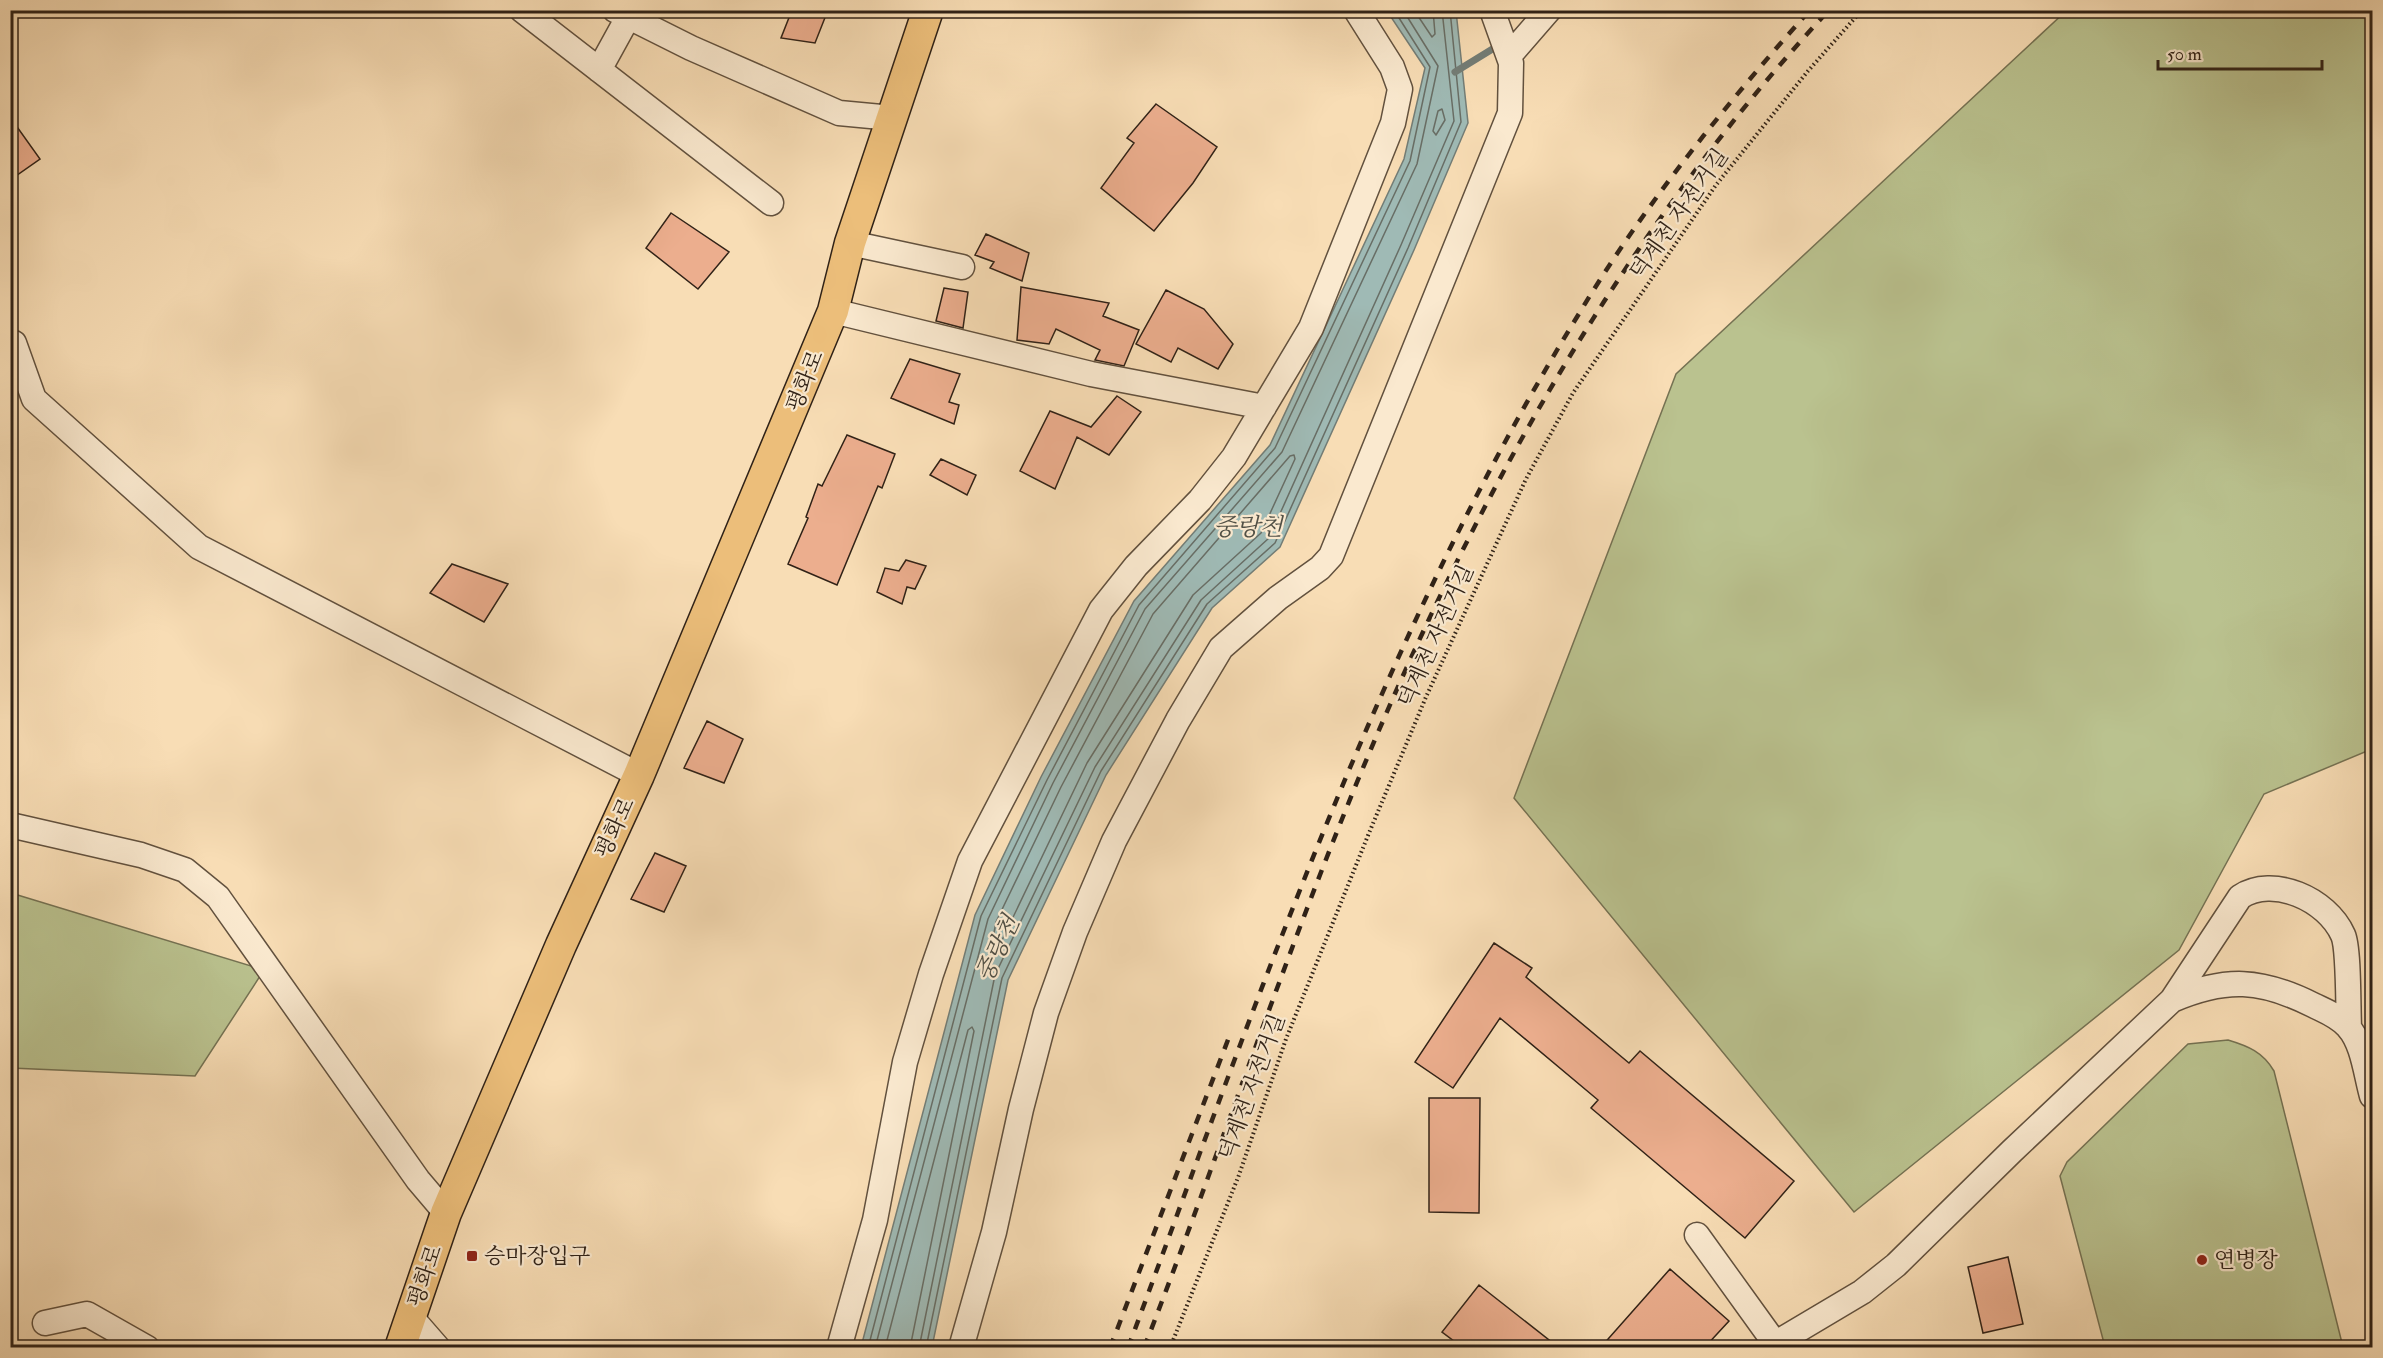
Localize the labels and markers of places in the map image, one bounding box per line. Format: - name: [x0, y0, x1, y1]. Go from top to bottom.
- place label: 승마장입구: [484, 1242, 590, 1270]
- place label: 연병장: [2214, 1246, 2279, 1274]
- marker: 승마장입구: [465, 1249, 479, 1263]
- marker: 연병장: [2195, 1253, 2209, 1267]

